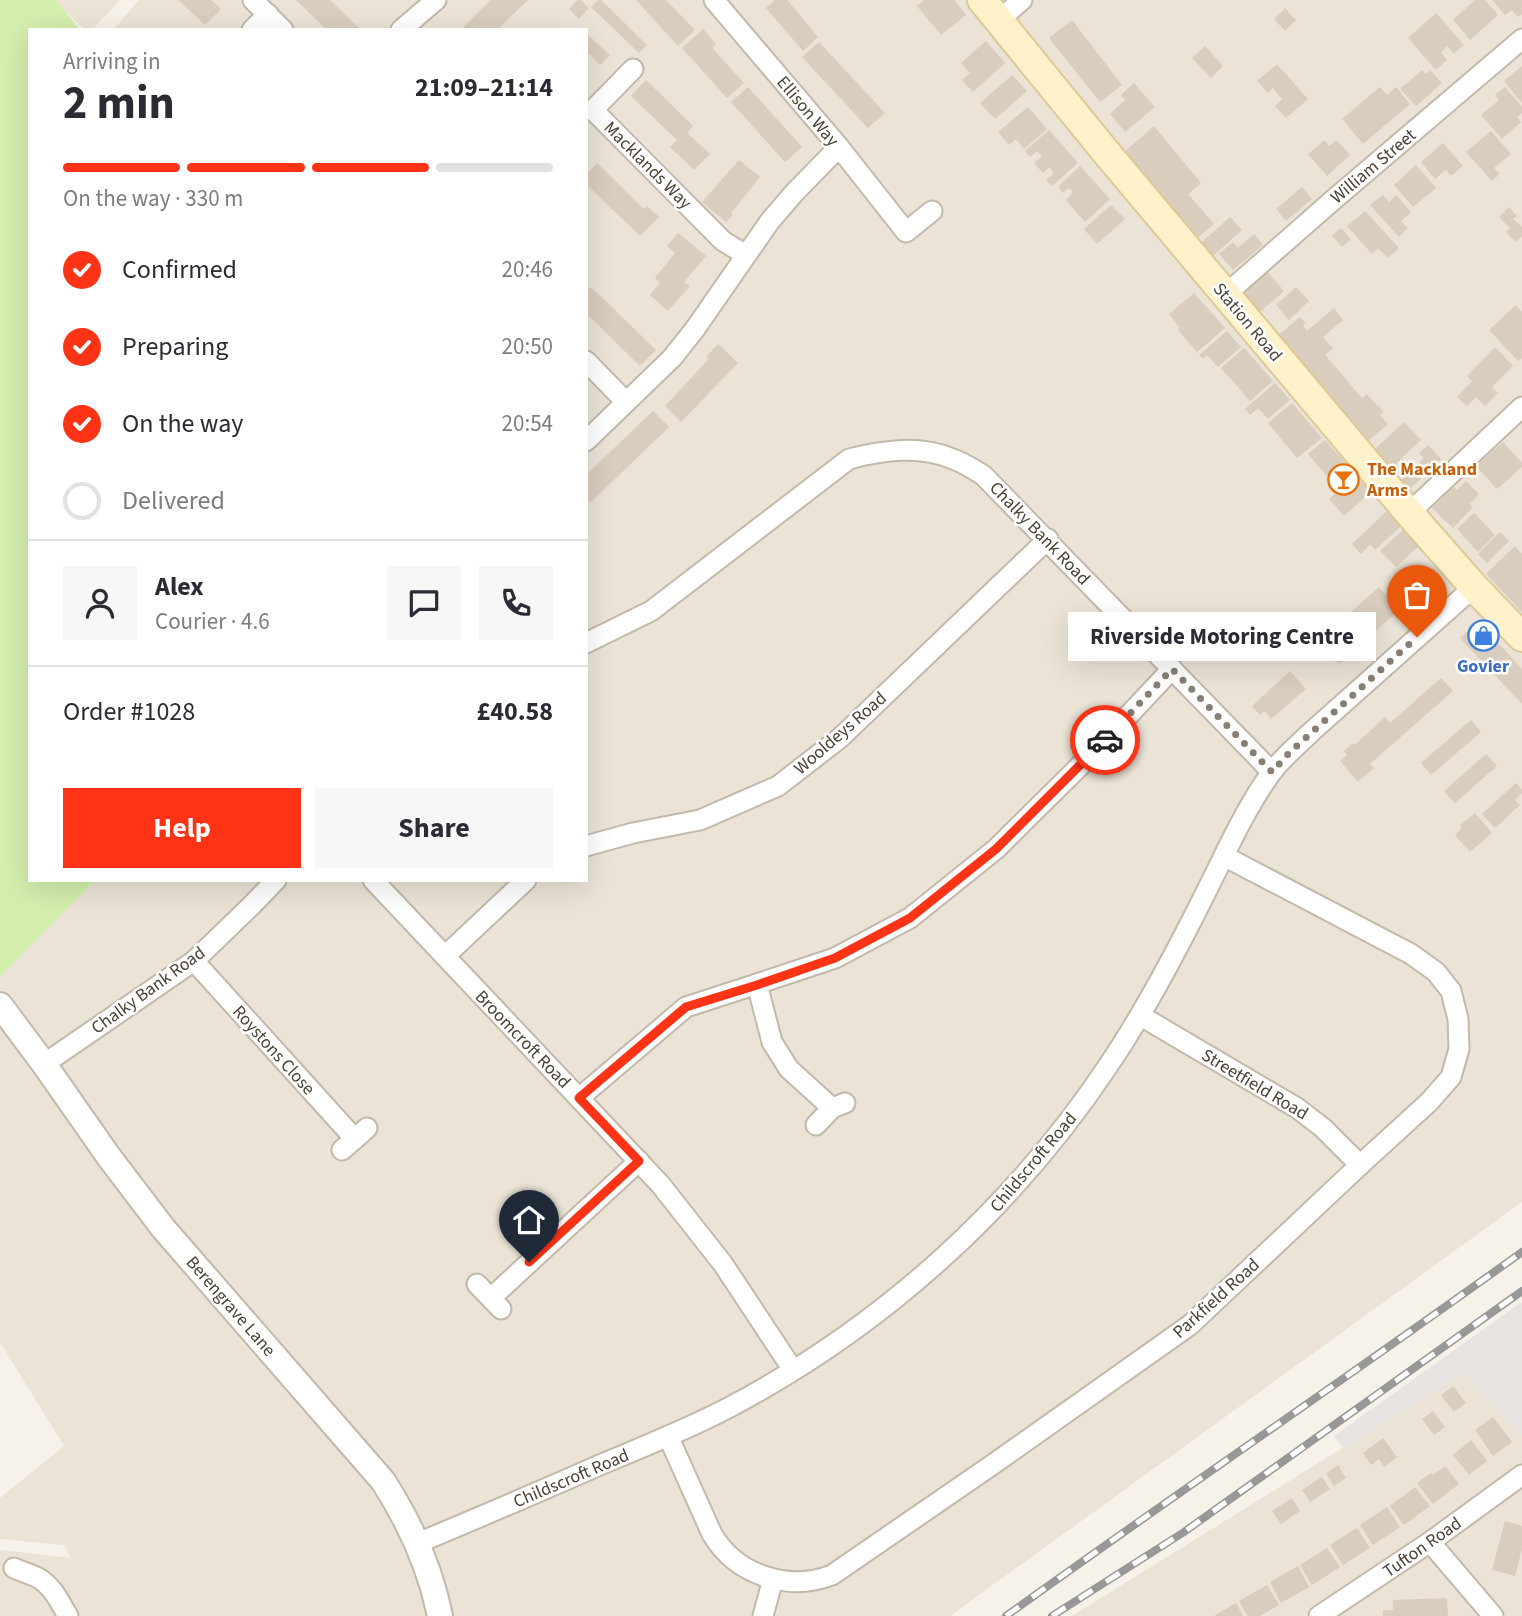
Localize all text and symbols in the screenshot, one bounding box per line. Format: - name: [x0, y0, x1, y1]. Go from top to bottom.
- text: Arriving in: [63, 45, 161, 78]
- text: 21:09–21:14: [415, 69, 553, 106]
- text: 2 min: [63, 71, 175, 136]
- street label: Ellison Way: [771, 71, 845, 152]
- street label: Macklands Way: [598, 116, 698, 215]
- street label: William Street: [1325, 123, 1422, 210]
- text: On the way · 330 m: [63, 182, 243, 215]
- icon: check: [63, 251, 101, 289]
- text: Confirmed: [122, 251, 237, 288]
- text: 20:46: [502, 253, 553, 286]
- street label: Station Road: [1207, 277, 1288, 367]
- icon: check: [63, 328, 101, 366]
- text: Preparing: [122, 328, 228, 365]
- text: 20:50: [502, 330, 553, 363]
- icon: check: [63, 405, 101, 443]
- text: On the way: [122, 405, 243, 442]
- text: 20:54: [502, 407, 553, 440]
- place label: The Mackland Arms: [1366, 457, 1477, 503]
- bar icon: The Mackland Arms: [1327, 462, 1361, 496]
- street label: Chalky Bank Road: [984, 476, 1096, 591]
- text: Delivered: [122, 482, 225, 519]
- pin: [1387, 565, 1447, 637]
- button: person: [63, 566, 137, 640]
- button: chat: [387, 566, 461, 640]
- button: phone: [479, 566, 553, 640]
- text: Alex: [155, 568, 204, 605]
- icon: bag: [1398, 576, 1436, 614]
- text: Courier · 4.6: [155, 605, 270, 638]
- callout: Riverside Motoring Centre: [1067, 612, 1375, 662]
- shop icon: Govier: [1466, 619, 1500, 653]
- text: Riverside Motoring Centre: [1090, 620, 1354, 653]
- place label: Govier: [1457, 654, 1510, 679]
- street label: Wooldeys Road: [789, 686, 892, 781]
- text: Order #1028: [63, 693, 195, 730]
- text: £40.58: [477, 693, 553, 730]
- courier: [1070, 705, 1140, 775]
- icon: car: [1086, 721, 1124, 759]
- button: Help: [63, 788, 301, 868]
- button: Share: [315, 788, 553, 868]
- street label: Chalky Bank Road: [86, 941, 210, 1040]
- street label: Broomcroft Road: [469, 985, 576, 1094]
- street label: Roystons Close: [227, 1000, 321, 1101]
- street label: Streetfield Road: [1197, 1043, 1313, 1126]
- street label: Childscroft Road: [984, 1107, 1083, 1218]
- pin: [499, 1190, 559, 1262]
- icon: home: [510, 1201, 548, 1239]
- street label: Berengrave Lane: [180, 1251, 281, 1362]
- street label: Parkfield Road: [1167, 1253, 1265, 1344]
- street label: Childscroft Road: [509, 1443, 633, 1514]
- street label: Tufton Road: [1378, 1511, 1467, 1584]

